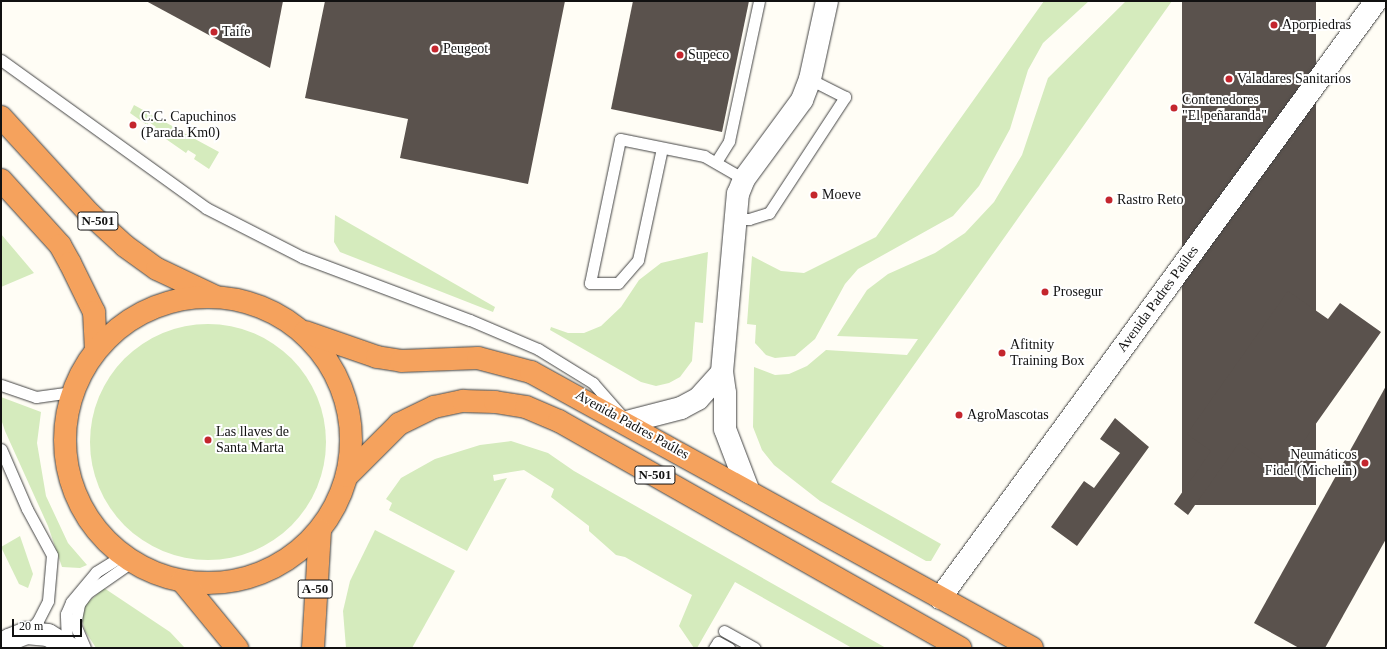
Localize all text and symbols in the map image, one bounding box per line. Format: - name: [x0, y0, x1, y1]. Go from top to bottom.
- place label: Aporpiedras: [1282, 17, 1351, 33]
- marker: Aporpiedras: [1269, 20, 1279, 30]
- place label: Taife: [222, 24, 251, 40]
- marker: Taife: [209, 27, 219, 37]
- place label: Peugeot: [443, 41, 488, 57]
- marker: Peugeot: [430, 44, 440, 54]
- place label: Supeco: [688, 47, 729, 63]
- marker: Supeco: [675, 50, 685, 60]
- place label: Valadares Sanitarios: [1237, 71, 1351, 87]
- marker: Valadares Sanitarios: [1224, 74, 1234, 84]
- place label: Contenedores "El peñaranda": [1182, 92, 1267, 124]
- marker: Contenedores "El peñaranda": [1169, 103, 1179, 113]
- place label: C.C. Capuchinos (Parada Km0): [141, 109, 236, 142]
- marker: C.C. Capuchinos (Parada Km0): [128, 120, 138, 130]
- place label: Moeve: [822, 187, 861, 203]
- marker: Moeve: [809, 190, 819, 200]
- place label: Rastro Reto: [1117, 192, 1183, 208]
- marker: Rastro Reto: [1104, 195, 1114, 205]
- road number: N-501: [77, 210, 119, 232]
- street label: Avenida Padres Paúles: [1114, 243, 1202, 355]
- place label: Prosegur: [1053, 284, 1103, 300]
- marker: Prosegur: [1040, 287, 1050, 297]
- place label: Afitnity Training Box: [1010, 337, 1085, 370]
- marker: Afitnity Training Box: [997, 348, 1007, 358]
- street label: Avenida Padres Paúles: [572, 387, 692, 463]
- place label: AgroMascotas: [967, 407, 1049, 423]
- marker: AgroMascotas: [954, 410, 964, 420]
- place label: Las llaves de Santa Marta: [216, 424, 289, 456]
- marker: Las llaves de Santa Marta: [203, 435, 213, 445]
- place label: Neumáticos Fidel (Michelin): [1265, 447, 1357, 480]
- marker: Neumáticos Fidel (Michelin): [1360, 458, 1370, 468]
- road number: N-501: [634, 464, 676, 486]
- road number: A-50: [297, 578, 333, 600]
- scale bar: [14, 611, 84, 637]
- text: 20 m: [19, 619, 43, 633]

